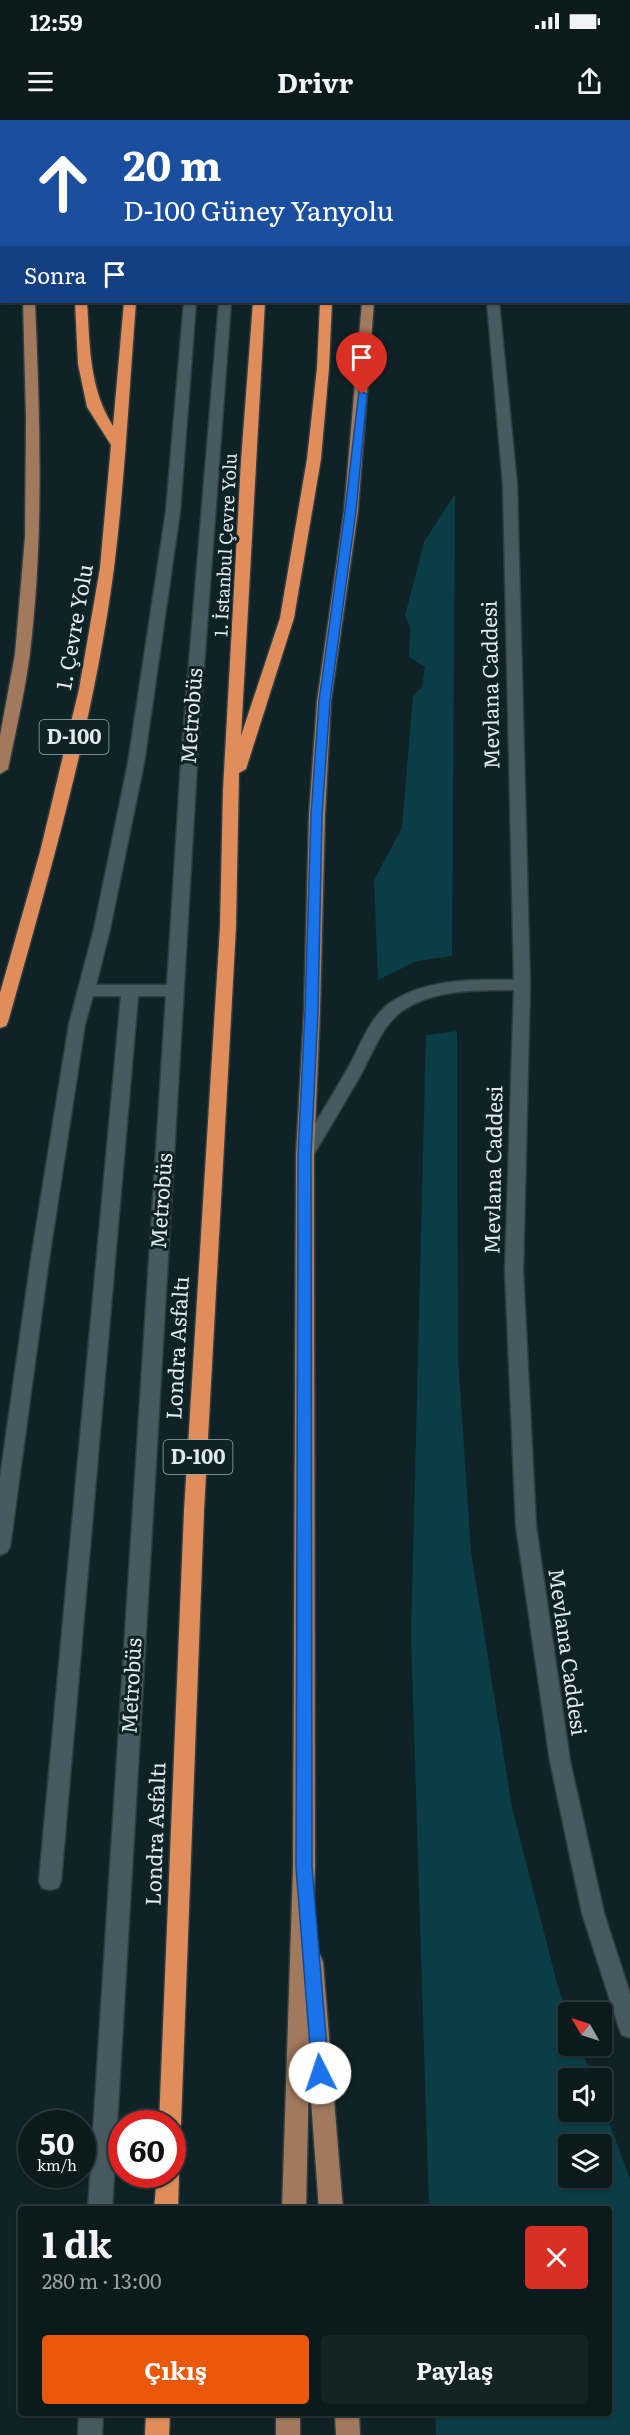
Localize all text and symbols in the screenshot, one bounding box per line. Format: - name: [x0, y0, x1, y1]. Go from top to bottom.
- text: 12:59: [30, 5, 83, 38]
- text: Drivr: [277, 61, 353, 101]
- icon: menu: [24, 65, 57, 98]
- icon: share: [573, 65, 606, 98]
- text: 20 m: [123, 132, 222, 194]
- icon: ahead: [24, 144, 102, 222]
- text: D-100 Güney Yanyolu: [123, 189, 394, 229]
- text: Sonra: [24, 258, 86, 291]
- icon: arrive: [98, 258, 131, 291]
- pin: [336, 332, 387, 394]
- icon: arrive: [345, 341, 378, 374]
- street label: 1. İstanbul Çevre Yolu: [206, 452, 243, 638]
- street label: 1. Çevre Yolu: [46, 561, 99, 692]
- street label: Mevlana Caddesi: [472, 600, 505, 770]
- street label: Metrobüs: [171, 667, 208, 765]
- road number: D-100: [40, 720, 109, 754]
- street label: Mevlana Caddesi: [475, 1085, 508, 1255]
- street label: Metrobüs: [141, 1152, 178, 1250]
- street label: Londra Asfaltı: [156, 1275, 195, 1420]
- road number: D-100: [164, 1440, 232, 1474]
- street label: Mevlana Caddesi: [542, 1566, 597, 1737]
- street label: Metrobüs: [112, 1637, 147, 1735]
- street label: Londra Asfaltı: [136, 1762, 171, 1906]
- north arrow: [558, 2002, 612, 2056]
- map controls: [558, 2002, 612, 2188]
- position arrow: [288, 2041, 352, 2105]
- button: sound: [558, 2068, 612, 2122]
- speed limit sign: 60: [108, 2110, 186, 2188]
- text: 50: [40, 2120, 74, 2164]
- button: layers: [558, 2134, 612, 2188]
- text: km/h: [37, 2153, 77, 2176]
- text: 1 dk: [42, 2216, 112, 2269]
- button: close: [525, 2226, 588, 2289]
- text: 280 m · 13:00: [42, 2265, 162, 2295]
- button: Çıkış: [42, 2335, 309, 2404]
- button: Paylaş: [321, 2335, 588, 2404]

